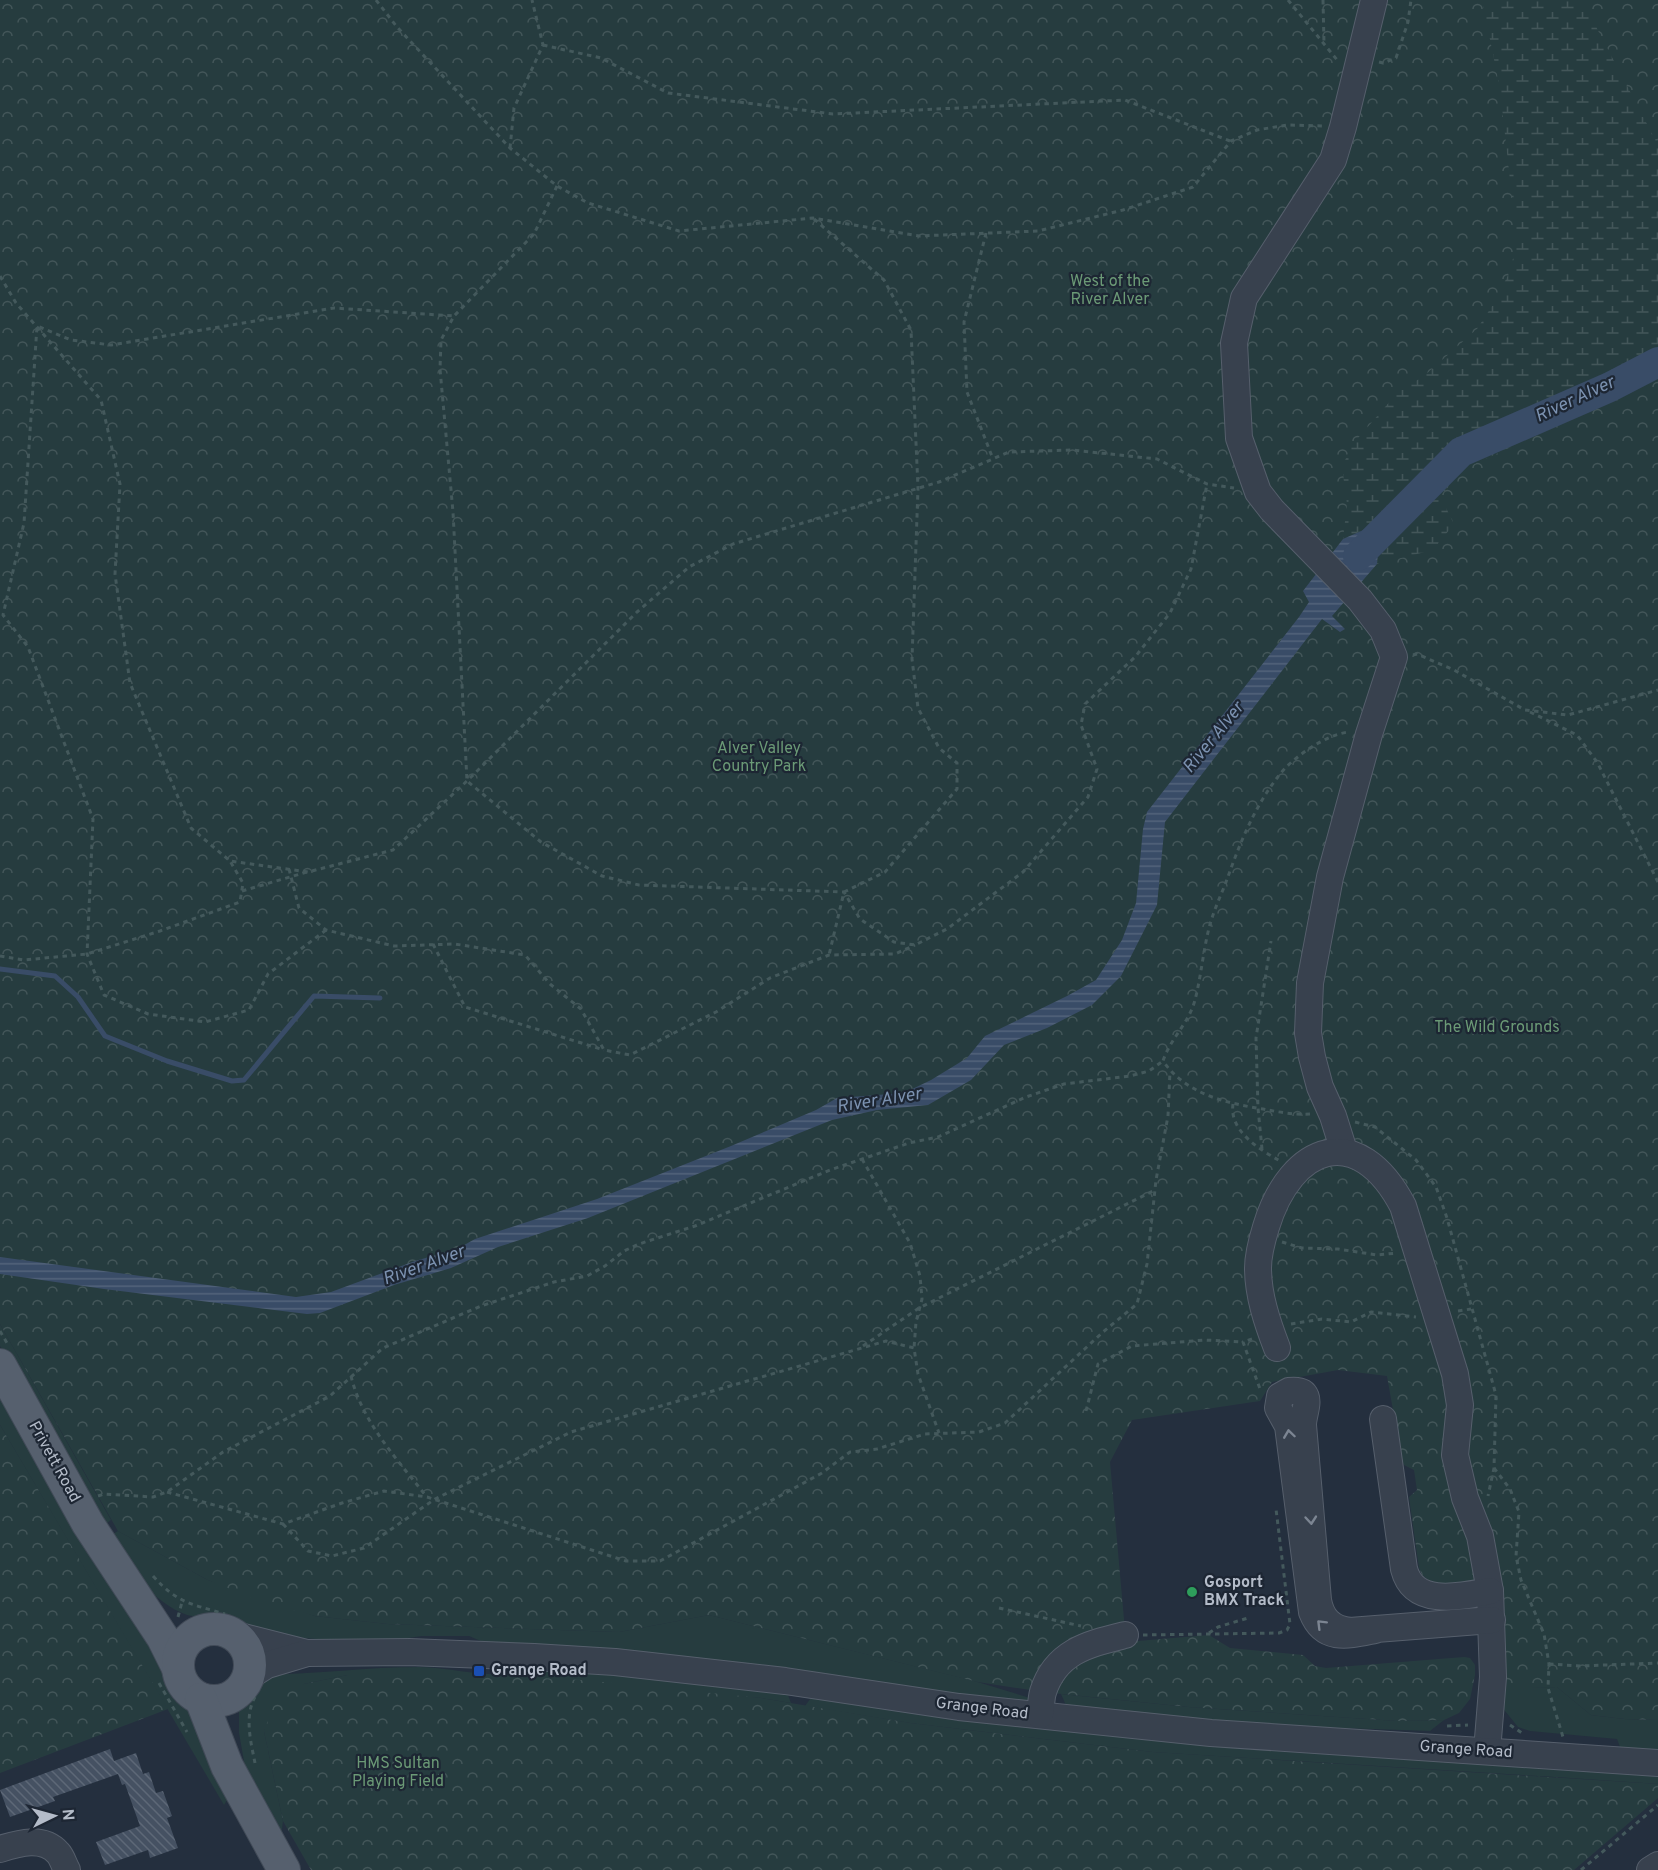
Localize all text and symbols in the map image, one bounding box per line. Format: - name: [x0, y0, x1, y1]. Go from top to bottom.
- park label: West of the River Alver: [1070, 272, 1150, 310]
- water label: River Alver: [1531, 371, 1621, 428]
- water label: River Alver: [1178, 696, 1251, 778]
- park label: Alver Valley Country Park: [712, 739, 806, 777]
- park label: The Wild Grounds: [1434, 1018, 1560, 1038]
- water label: River Alver: [835, 1083, 925, 1119]
- water label: River Alver: [380, 1240, 470, 1291]
- street label: Privett Road: [24, 1418, 84, 1506]
- one-way arrow: [1283, 1429, 1295, 1439]
- one-way arrow: [1304, 1515, 1317, 1524]
- place label: Gosport BMX Track: [1204, 1573, 1284, 1611]
- marker: Gosport BMX Track: [1185, 1585, 1199, 1599]
- one-way arrow: [1317, 1620, 1328, 1631]
- place label: Grange Road: [491, 1661, 587, 1681]
- marker: Grange Road: [472, 1664, 486, 1678]
- street label: Grange Road: [935, 1693, 1029, 1725]
- street label: Grange Road: [1419, 1737, 1513, 1763]
- park label: HMS Sultan Playing Field: [352, 1754, 444, 1792]
- north arrow: [24, 1786, 84, 1846]
- text: N: [56, 1808, 77, 1821]

